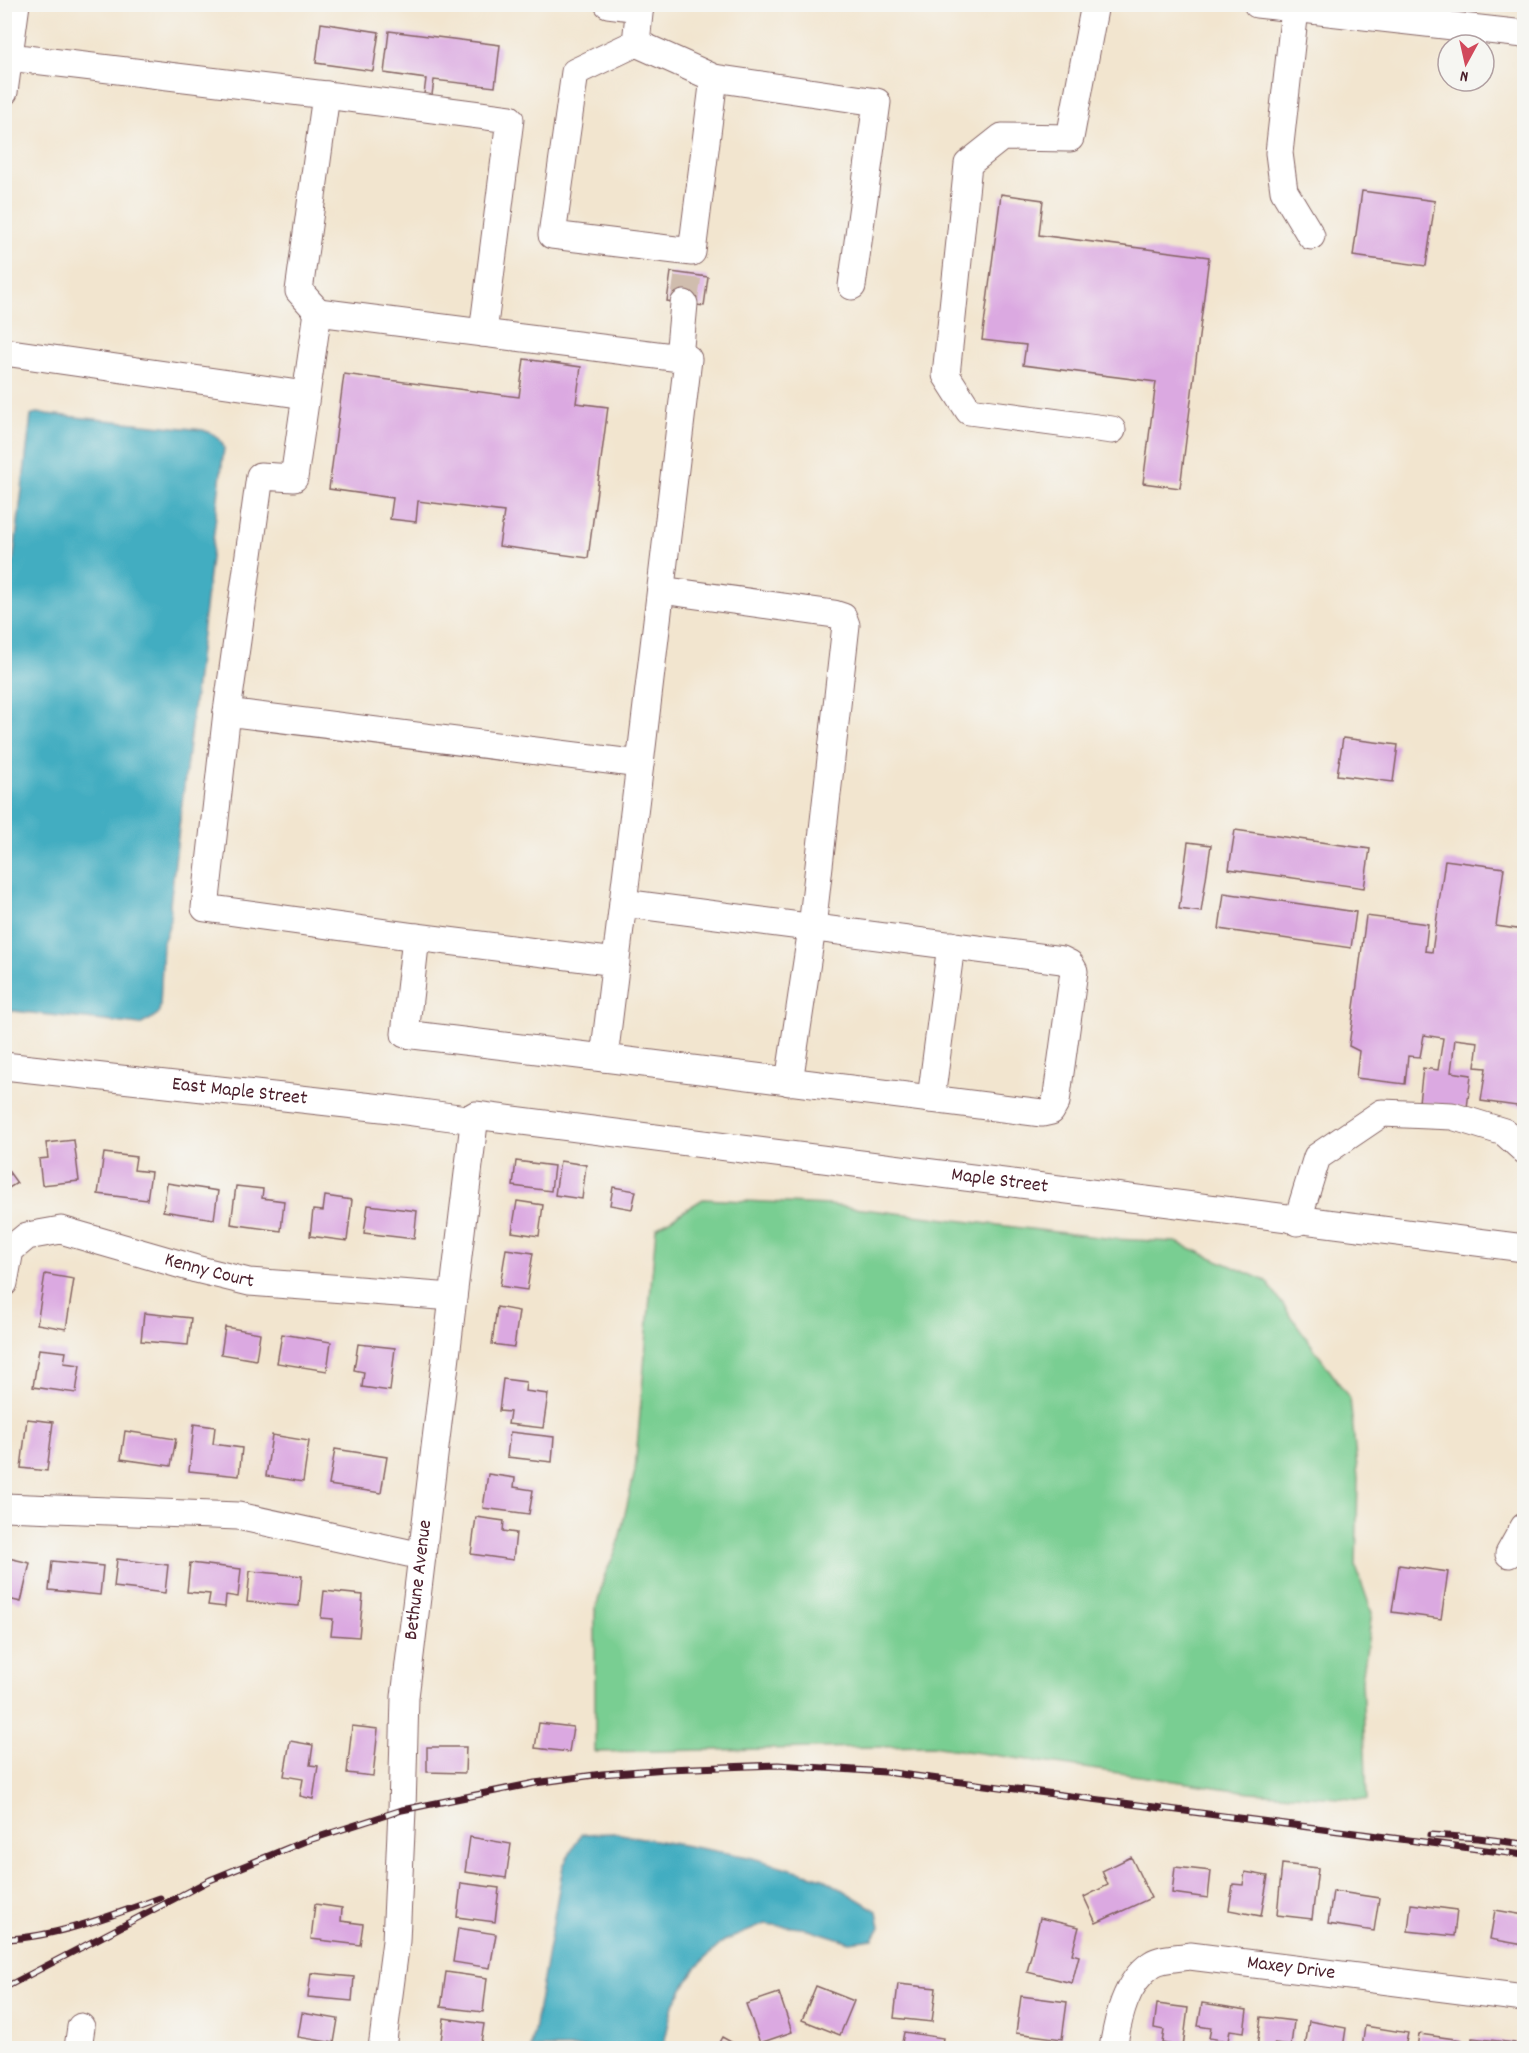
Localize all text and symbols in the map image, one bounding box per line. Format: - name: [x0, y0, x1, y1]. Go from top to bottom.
- north arrow: [1436, 33, 1496, 93]
- text: N: [1459, 63, 1470, 87]
- street label: East Maple Street: [170, 1071, 309, 1114]
- street label: Maple Street: [950, 1162, 1049, 1202]
- street label: Kenny Court: [161, 1247, 255, 1296]
- street label: Bethune Avenue: [398, 1518, 440, 1642]
- street label: Maxey Drive: [1245, 1949, 1337, 1988]

